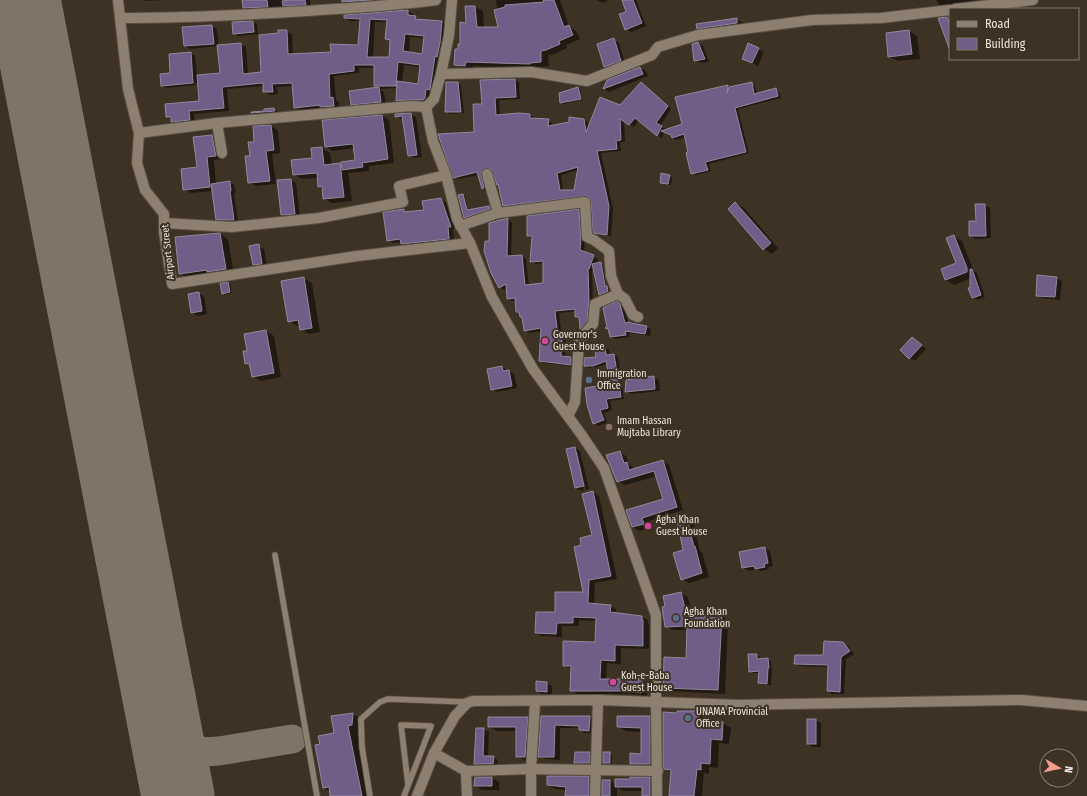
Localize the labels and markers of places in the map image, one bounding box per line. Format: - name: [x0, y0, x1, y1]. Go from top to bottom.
- place label: Governor's Guest House: [553, 329, 605, 353]
- marker: Governor's Guest House: [540, 336, 550, 346]
- place label: Immigration Office: [597, 368, 647, 392]
- marker: Immigration Office: [584, 375, 594, 385]
- place label: Imam Hassan Mujtaba Library: [617, 415, 681, 439]
- marker: Imam Hassan Mujtaba Library: [604, 422, 614, 432]
- place label: Agha Khan Guest House: [656, 514, 708, 538]
- marker: Agha Khan Guest House: [643, 521, 653, 531]
- place label: Agha Khan Foundation: [684, 606, 730, 630]
- marker: Agha Khan Foundation: [671, 613, 681, 623]
- place label: Koh-e-Baba Guest House: [621, 670, 673, 694]
- marker: Koh-e-Baba Guest House: [608, 677, 618, 687]
- place label: UNAMA Provincial Office: [696, 706, 768, 730]
- marker: UNAMA Provincial Office: [683, 713, 693, 723]

